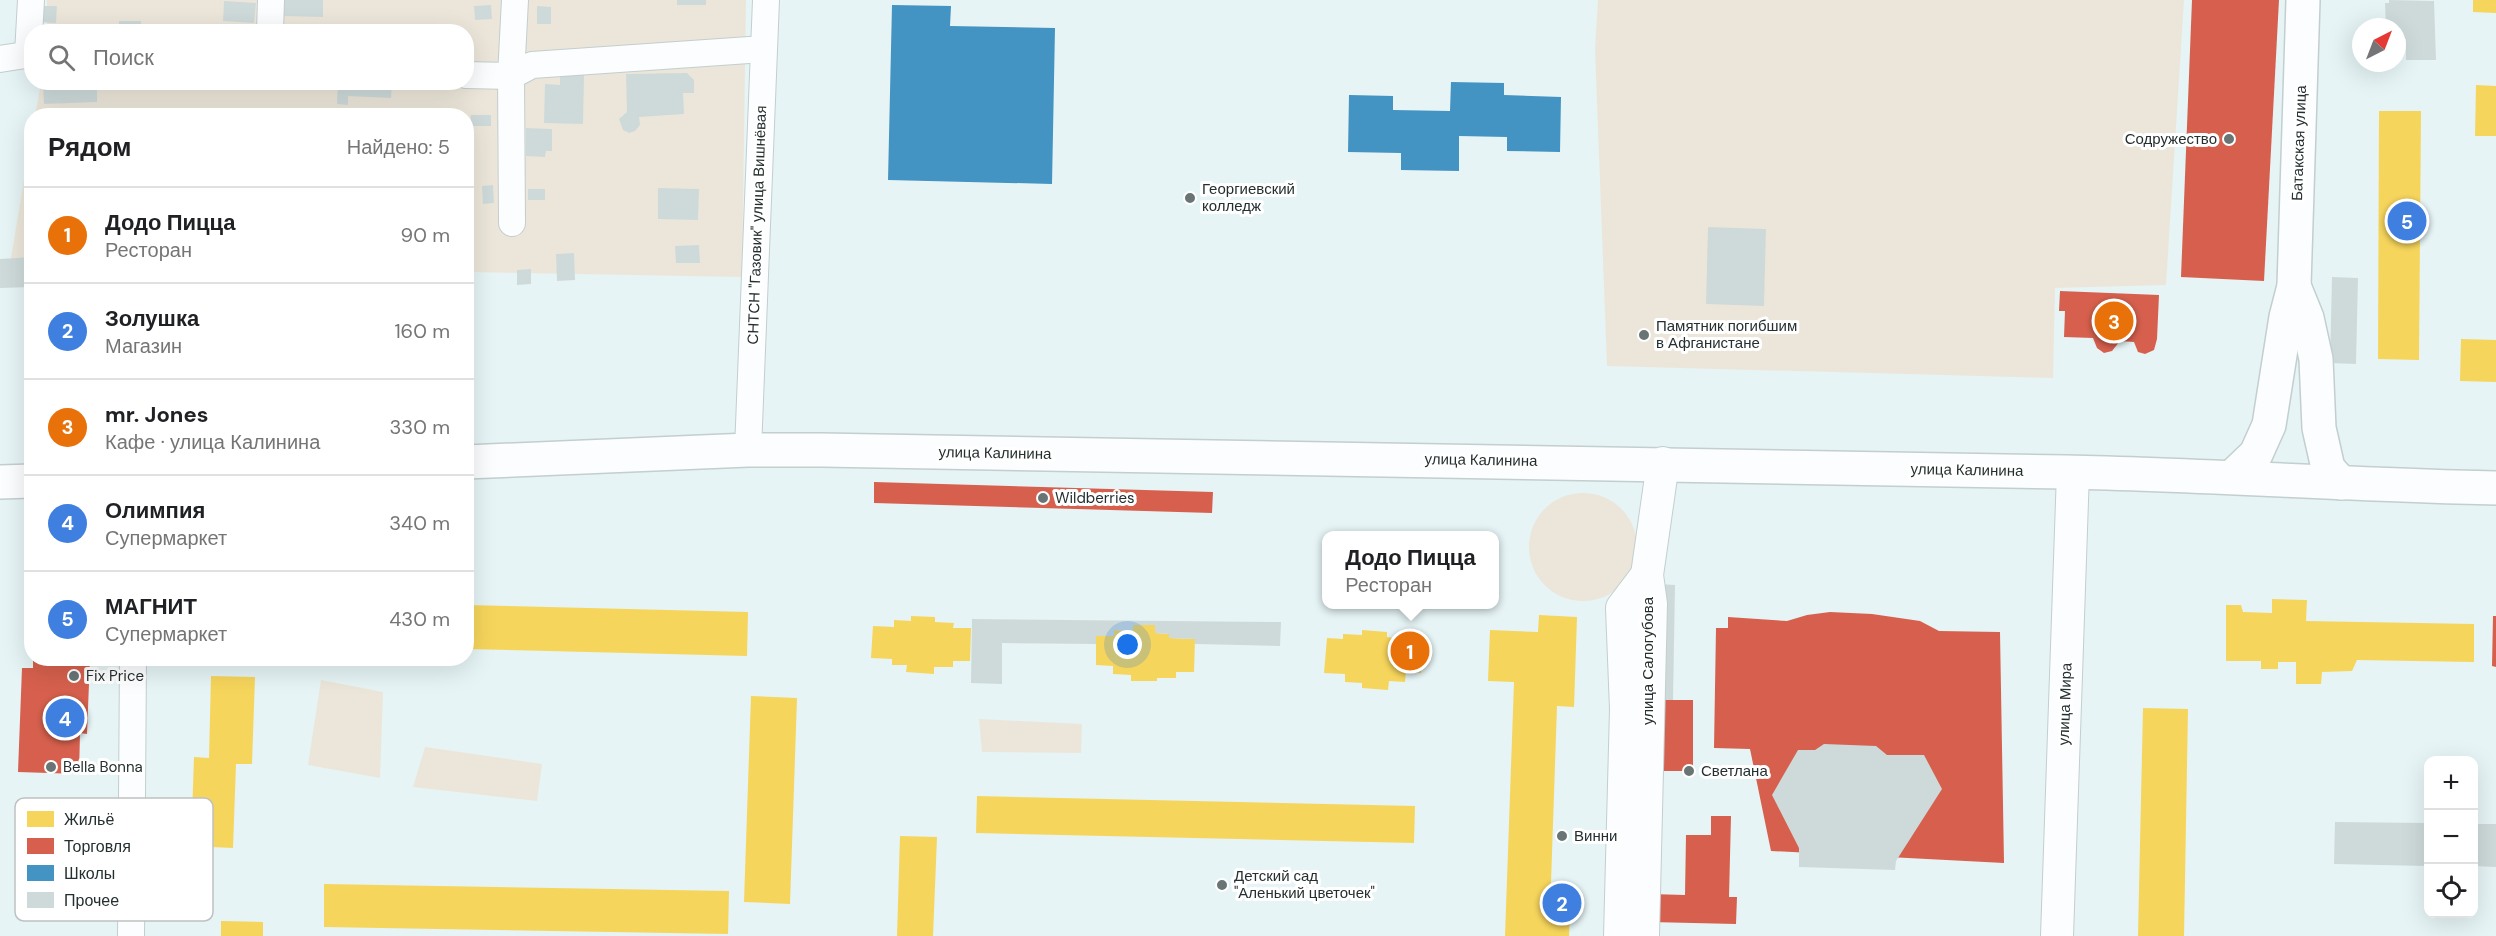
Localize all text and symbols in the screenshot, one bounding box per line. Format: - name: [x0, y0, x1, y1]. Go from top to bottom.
- north arrow: [2352, 18, 2406, 72]
- search box: [24, 24, 474, 90]
- icon: search: [45, 41, 78, 74]
- text: Поиск: [93, 43, 154, 72]
- street label: Батакская улица: [2287, 84, 2311, 201]
- street label: СНТСН "Газовик" улица Вишнёвая: [743, 105, 771, 345]
- place label: Содружество: [2125, 129, 2217, 149]
- text: Рядом: [48, 130, 131, 164]
- marker: Содружество: [2222, 132, 2236, 146]
- text: Найдено: 5: [347, 134, 450, 160]
- place label: Георгиевский колледж: [1202, 179, 1295, 216]
- marker: Георгиевский колледж: [1183, 191, 1197, 205]
- pin: 5: [2388, 198, 2426, 244]
- text: Додо Пицца: [105, 208, 236, 237]
- text: 1: [64, 222, 71, 248]
- text: 90 m: [401, 222, 450, 248]
- text: Ресторан: [105, 237, 192, 263]
- pin: 3: [2094, 298, 2134, 344]
- text: Золушка: [105, 304, 199, 333]
- place label: Памятник погибшим в Афганистане: [1656, 316, 1797, 353]
- text: 2: [62, 318, 73, 344]
- text: 160 m: [394, 318, 450, 344]
- marker: Памятник погибшим в Афганистане: [1637, 328, 1651, 342]
- text: Магазин: [105, 333, 182, 359]
- text: mr. Jones: [105, 400, 208, 429]
- text: 3: [61, 414, 74, 440]
- text: 330 m: [390, 414, 450, 440]
- text: Кафе · улица Калинина: [105, 429, 320, 455]
- street label: улица Калинина: [938, 442, 1052, 464]
- street label: улица Калинина: [1424, 449, 1538, 471]
- street label: улица Калинина: [1910, 459, 2024, 481]
- place label: Wildberries: [1055, 488, 1135, 508]
- marker: Wildberries: [1036, 491, 1050, 505]
- text: Олимпия: [105, 496, 205, 525]
- text: 4: [61, 510, 74, 536]
- text: 340 m: [389, 510, 450, 536]
- text: Супермаркет: [105, 525, 227, 551]
- popup: [1322, 531, 1499, 609]
- text: Додо Пицца: [1345, 543, 1476, 572]
- text: Ресторан: [1345, 572, 1432, 598]
- text: МАГНИТ: [105, 592, 197, 621]
- street label: улица Салогубова: [1638, 596, 1658, 725]
- text: 5: [61, 606, 74, 632]
- text: 430 m: [389, 606, 450, 632]
- text: Супермаркет: [105, 621, 227, 647]
- pin: 1: [1390, 628, 1430, 674]
- your location: [1113, 630, 1142, 659]
- street label: улица Мира: [2054, 662, 2076, 746]
- place label: Fix Price: [86, 666, 144, 686]
- marker: Fix Price: [67, 669, 81, 683]
- pin: 4: [46, 696, 84, 740]
- map controls: [2424, 756, 2478, 918]
- button: +: [2424, 756, 2478, 810]
- place label: Bella Bonna: [63, 757, 143, 777]
- marker: Bella Bonna: [44, 760, 58, 774]
- place label: Светлана: [1701, 761, 1768, 781]
- marker: Светлана: [1682, 764, 1696, 778]
- legend: [15, 798, 213, 921]
- text: Жильё: [64, 809, 114, 830]
- button: −: [2424, 810, 2478, 864]
- place label: Винни: [1574, 826, 1617, 846]
- marker: Винни: [1555, 829, 1569, 843]
- text: Торговля: [64, 836, 131, 857]
- text: Школы: [64, 863, 115, 884]
- button: locate: [2424, 864, 2478, 918]
- place label: Детский сад "Аленький цветочек": [1234, 866, 1375, 903]
- marker: Детский сад "Аленький цветочек": [1215, 878, 1229, 892]
- pin: 2: [1542, 880, 1582, 926]
- text: Прочее: [64, 890, 119, 911]

